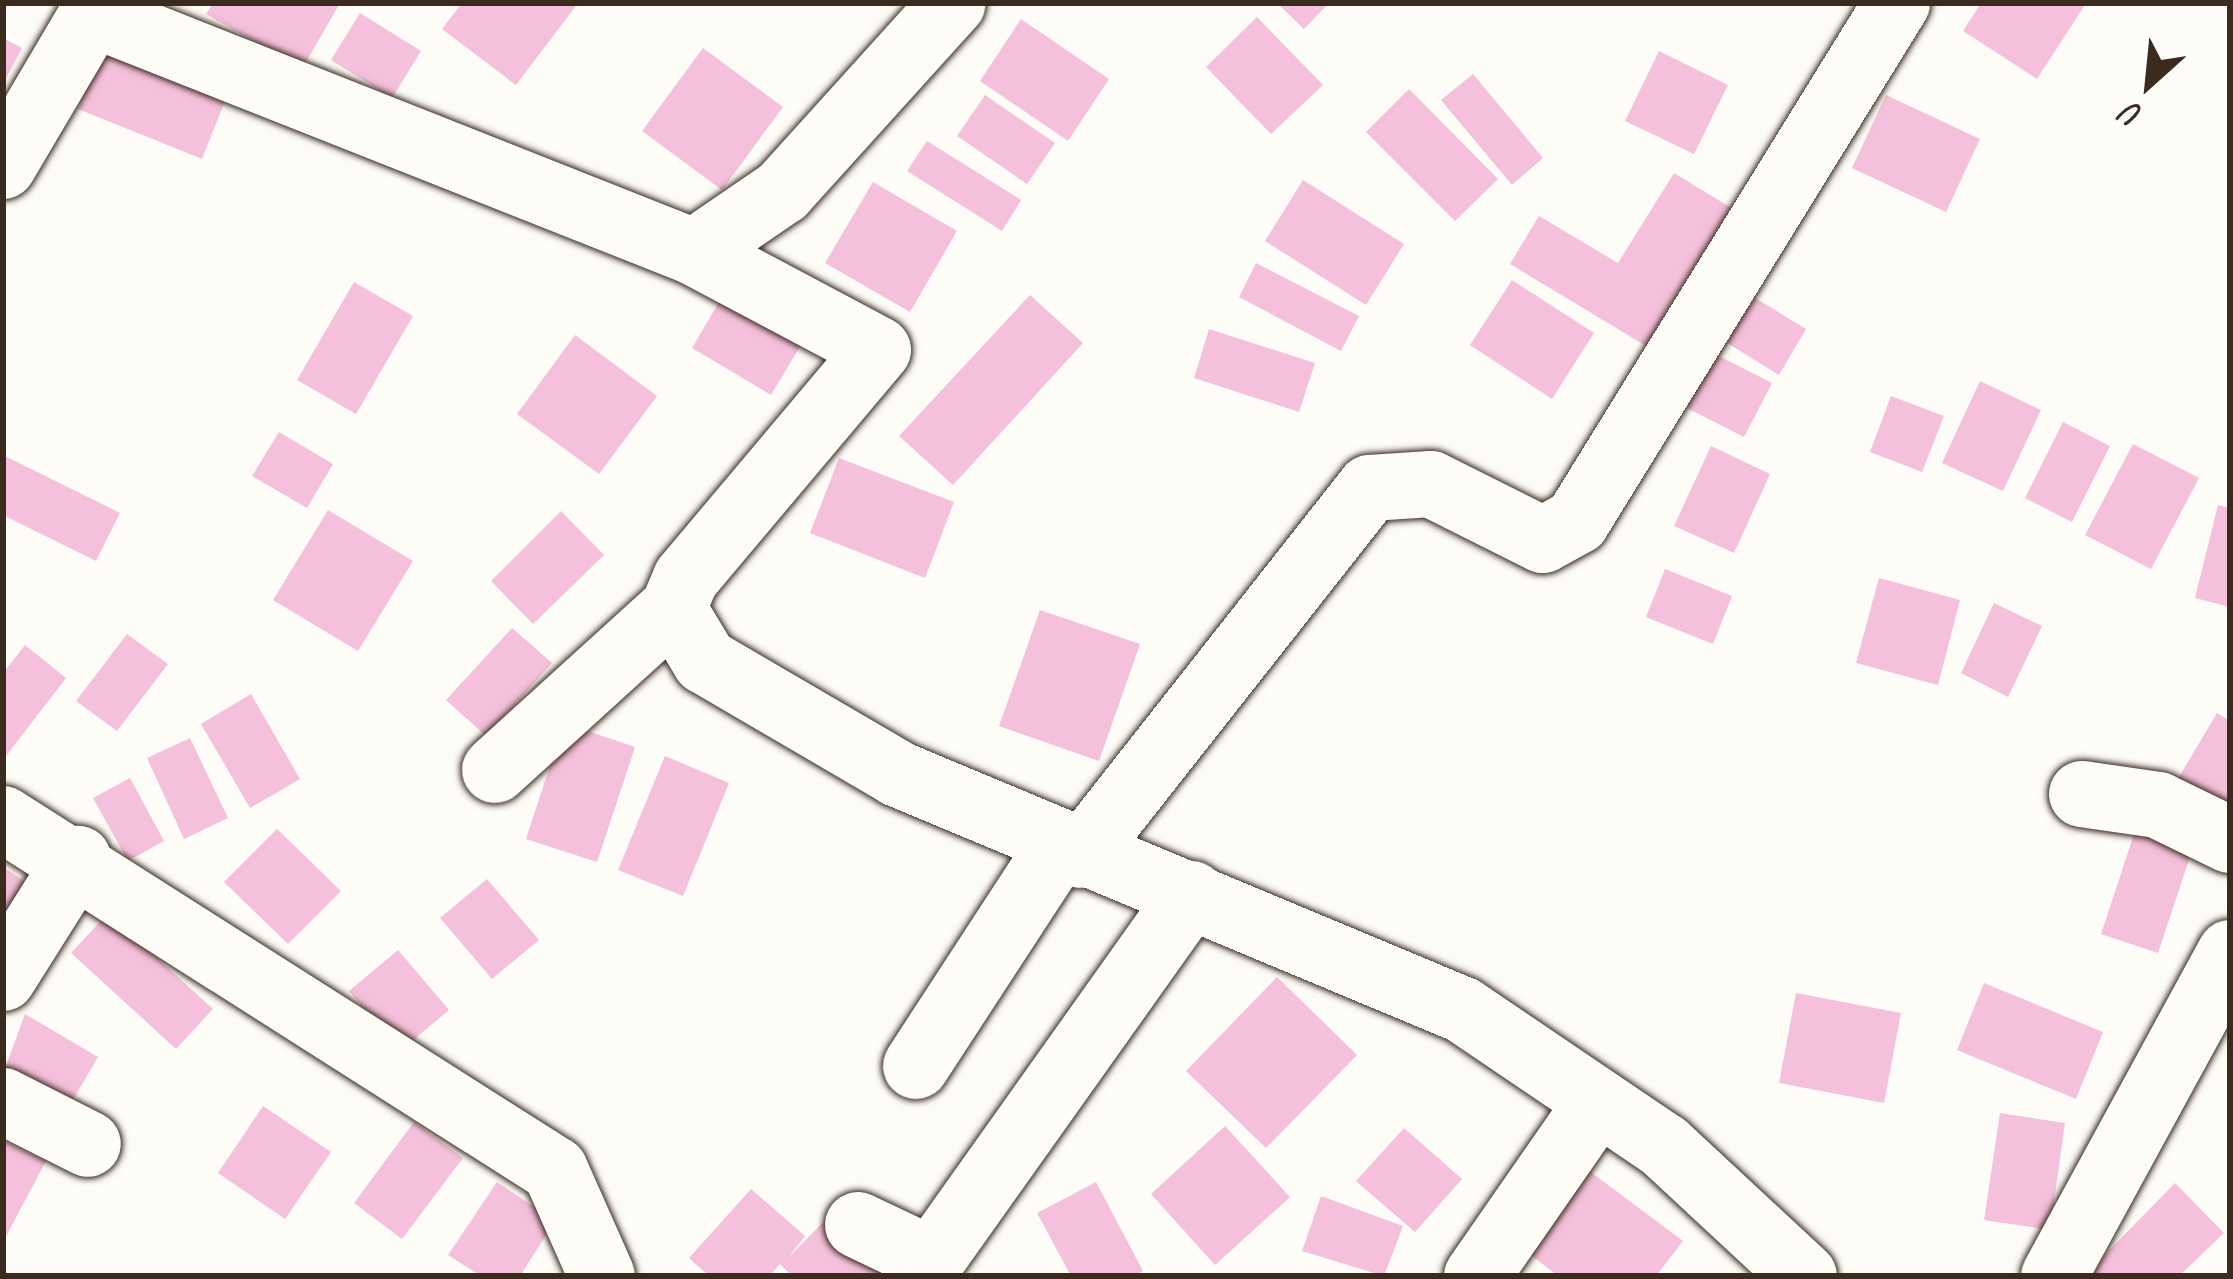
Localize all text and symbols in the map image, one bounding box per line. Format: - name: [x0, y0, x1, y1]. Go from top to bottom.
- north arrow: [2089, 24, 2209, 144]
- text: U: [2116, 94, 2149, 138]

